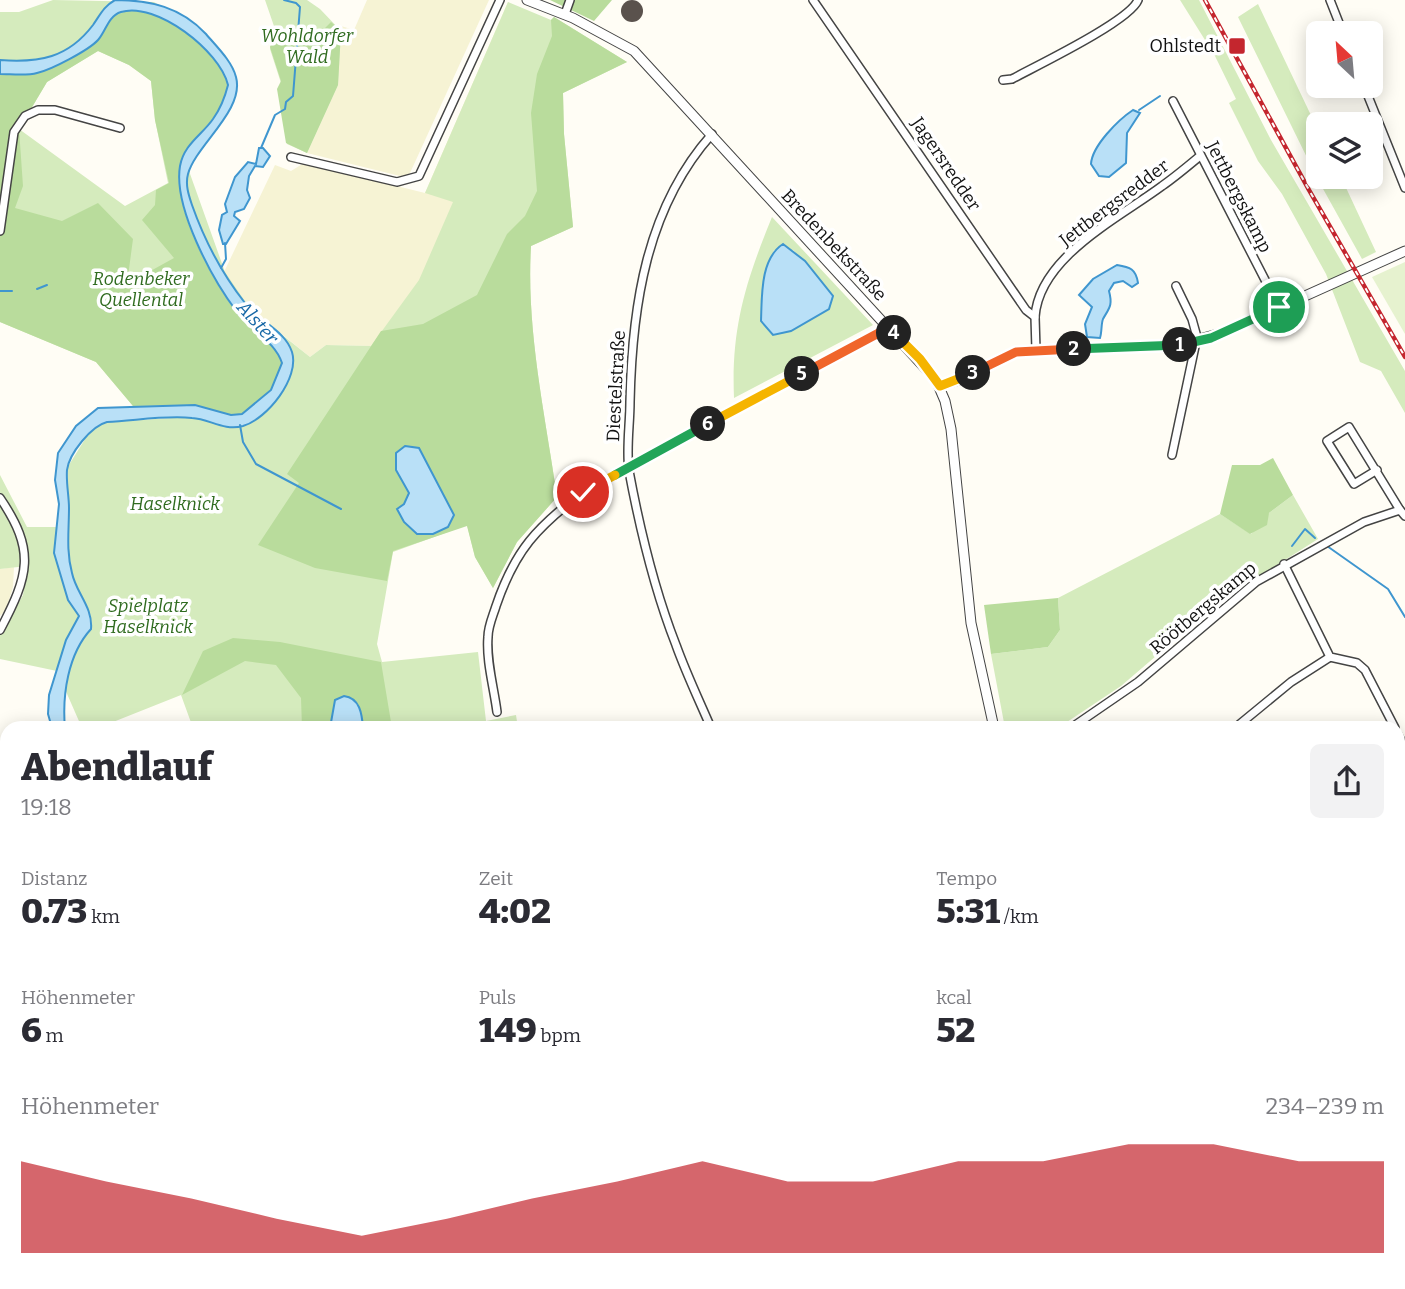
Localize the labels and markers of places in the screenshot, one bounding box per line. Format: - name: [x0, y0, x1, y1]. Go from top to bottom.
- place label: Ohlstedt: [1149, 35, 1221, 57]
- marker: Ohlstedt: [1227, 36, 1247, 56]
- pin: [1249, 277, 1309, 337]
- pin: 4: [876, 316, 912, 350]
- pin: 1: [1162, 328, 1198, 362]
- pin: 2: [1056, 332, 1092, 366]
- pin: 5: [784, 356, 820, 392]
- pin: 3: [956, 356, 990, 390]
- pin: 6: [690, 406, 726, 442]
- pin: [553, 462, 613, 522]

